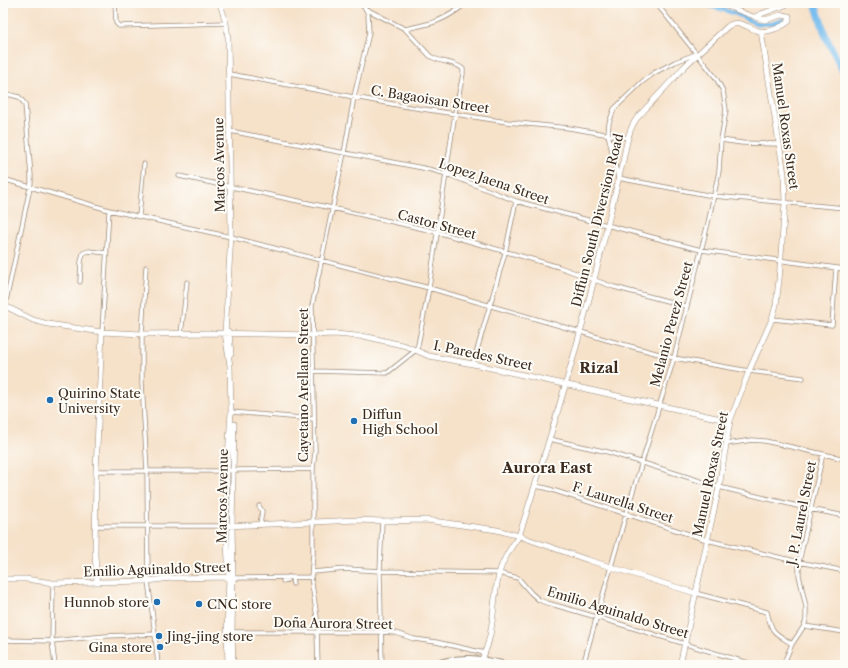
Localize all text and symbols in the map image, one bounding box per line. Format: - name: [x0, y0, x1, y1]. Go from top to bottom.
- street label: Manuel Roxas Street: [769, 61, 803, 191]
- street label: C. Bagaoisan Street: [370, 82, 491, 116]
- street label: Marcos Avenue: [210, 117, 228, 213]
- street label: Diffun South Diversion Road: [568, 132, 626, 308]
- street label: Lopez Jaena Street: [437, 155, 552, 208]
- street label: Castor Street: [396, 206, 478, 242]
- street label: Melanio Perez Street: [647, 259, 696, 389]
- street label: Cayetano Arellano Street: [295, 307, 311, 462]
- street label: I. Paredes Street: [432, 337, 534, 373]
- district label: Rizal: [579, 358, 619, 377]
- place label: Quirino State University: [58, 385, 141, 416]
- marker: Quirino State University: [45, 395, 55, 405]
- place label: Diffun High School: [362, 406, 438, 437]
- street label: Manuel Roxas Street: [689, 409, 731, 538]
- marker: Diffun High School: [349, 416, 359, 426]
- street label: Marcos Avenue: [213, 448, 231, 544]
- district label: Aurora East: [501, 458, 592, 477]
- street label: J. P. Laurel Street: [783, 459, 819, 568]
- street label: F. Laurella Street: [571, 478, 676, 526]
- street label: Emilio Aguinaldo Street: [83, 558, 231, 580]
- street label: Emilio Aguinaldo Street: [545, 583, 691, 641]
- place label: Hunnob store: [64, 594, 149, 610]
- place label: CNC store: [207, 596, 272, 612]
- marker: Hunnob store: [152, 597, 162, 607]
- marker: CNC store: [194, 599, 204, 609]
- street label: Doña Aurora Street: [273, 614, 393, 632]
- place label: Jing-jing store: [165, 628, 253, 644]
- marker: Jing-jing store: [154, 631, 164, 641]
- place label: Gina store: [89, 639, 152, 655]
- marker: Gina store: [155, 642, 165, 652]

